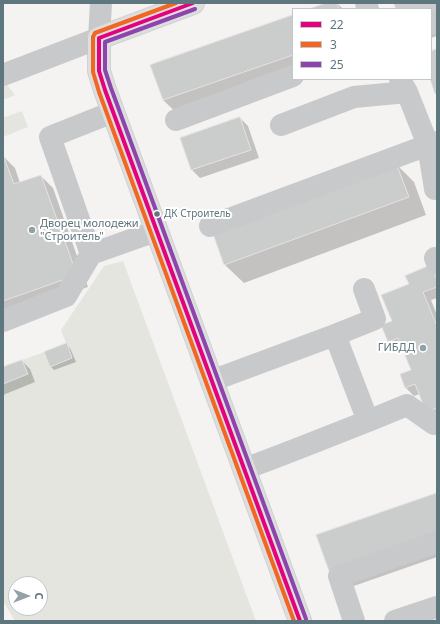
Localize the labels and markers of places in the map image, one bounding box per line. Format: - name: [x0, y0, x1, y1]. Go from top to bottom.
- place label: ДК Строитель: [164, 208, 231, 220]
- marker: ДК Строитель: [152, 209, 162, 219]
- place label: Дворец молодежи "Строитель": [40, 217, 139, 243]
- marker: Дворец молодежи "Строитель": [27, 225, 37, 235]
- place label: ГИБДД: [378, 341, 415, 355]
- marker: ГИБДД: [418, 343, 428, 353]

